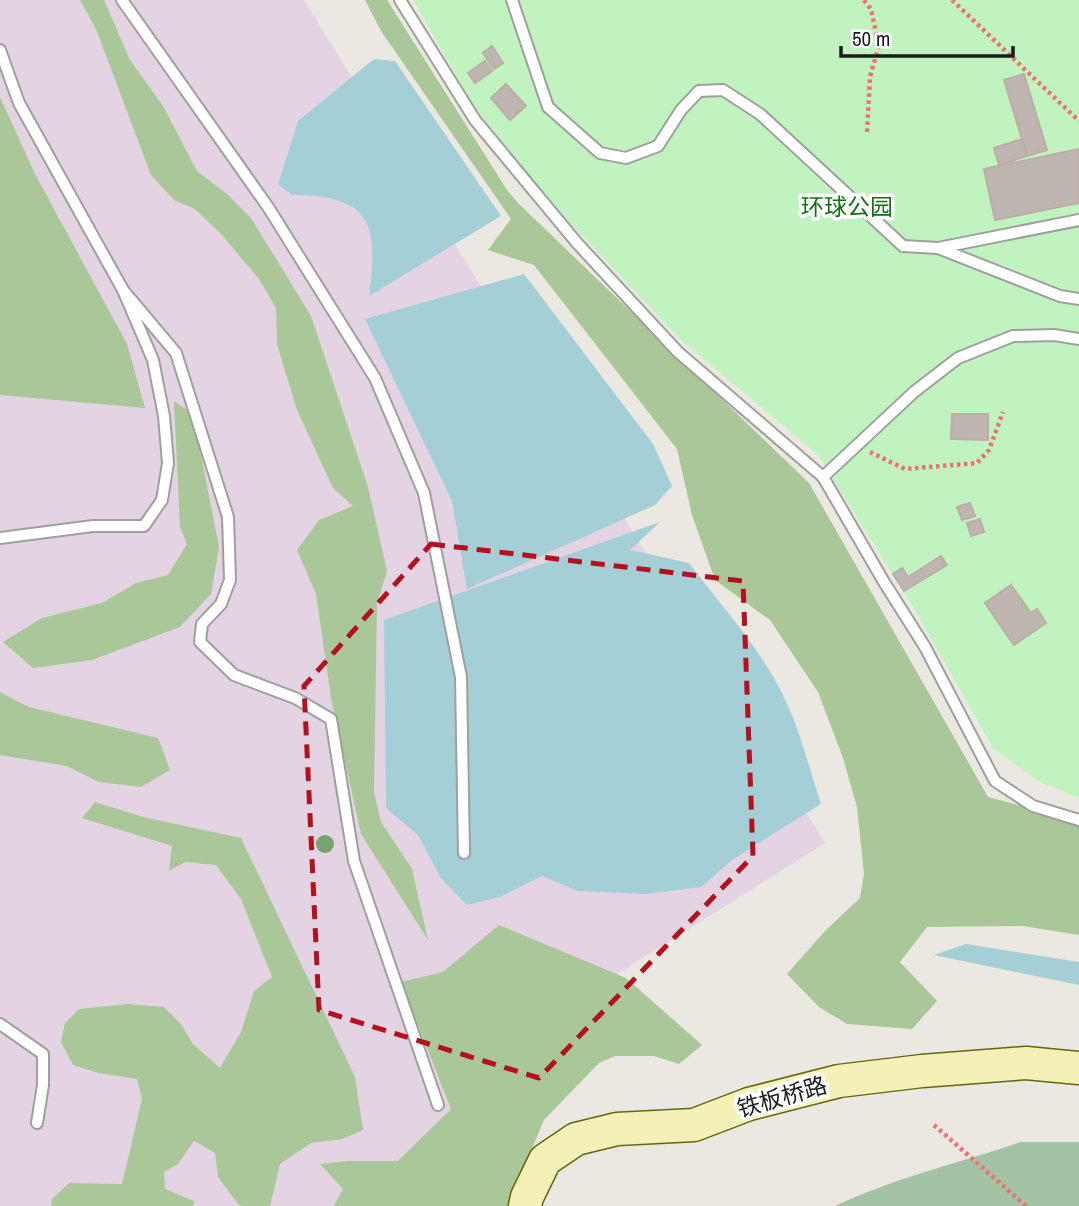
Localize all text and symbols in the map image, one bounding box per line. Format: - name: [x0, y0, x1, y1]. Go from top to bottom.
- scale bar: [841, 14, 1012, 58]
- text: 50 m: [852, 24, 890, 53]
- park label: 环球公园: [801, 191, 893, 222]
- street label: 铁板桥路: [733, 1069, 830, 1124]

